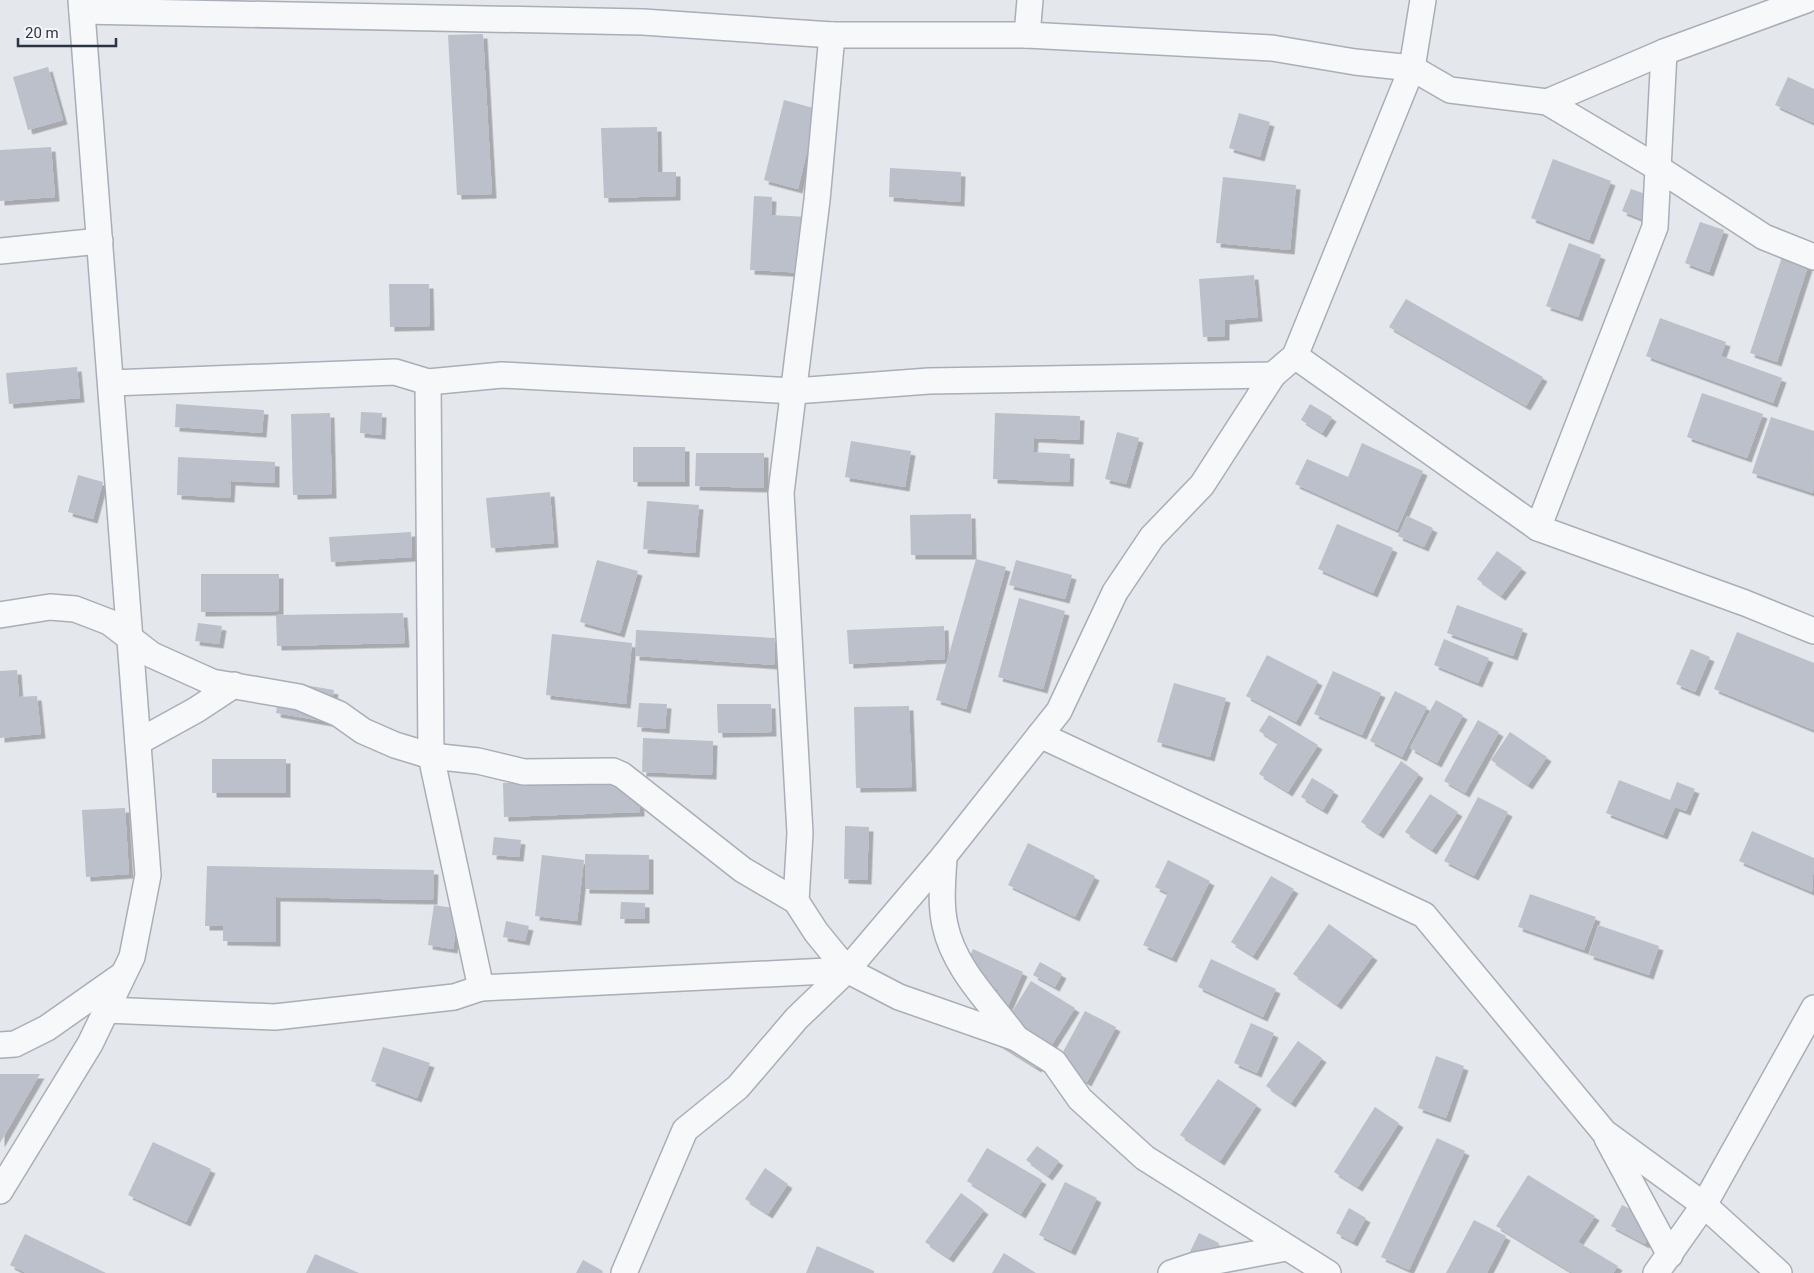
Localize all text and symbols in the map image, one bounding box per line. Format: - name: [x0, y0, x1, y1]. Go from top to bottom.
- scale bar: [18, 15, 115, 47]
- text: 20 m: [25, 24, 59, 42]

